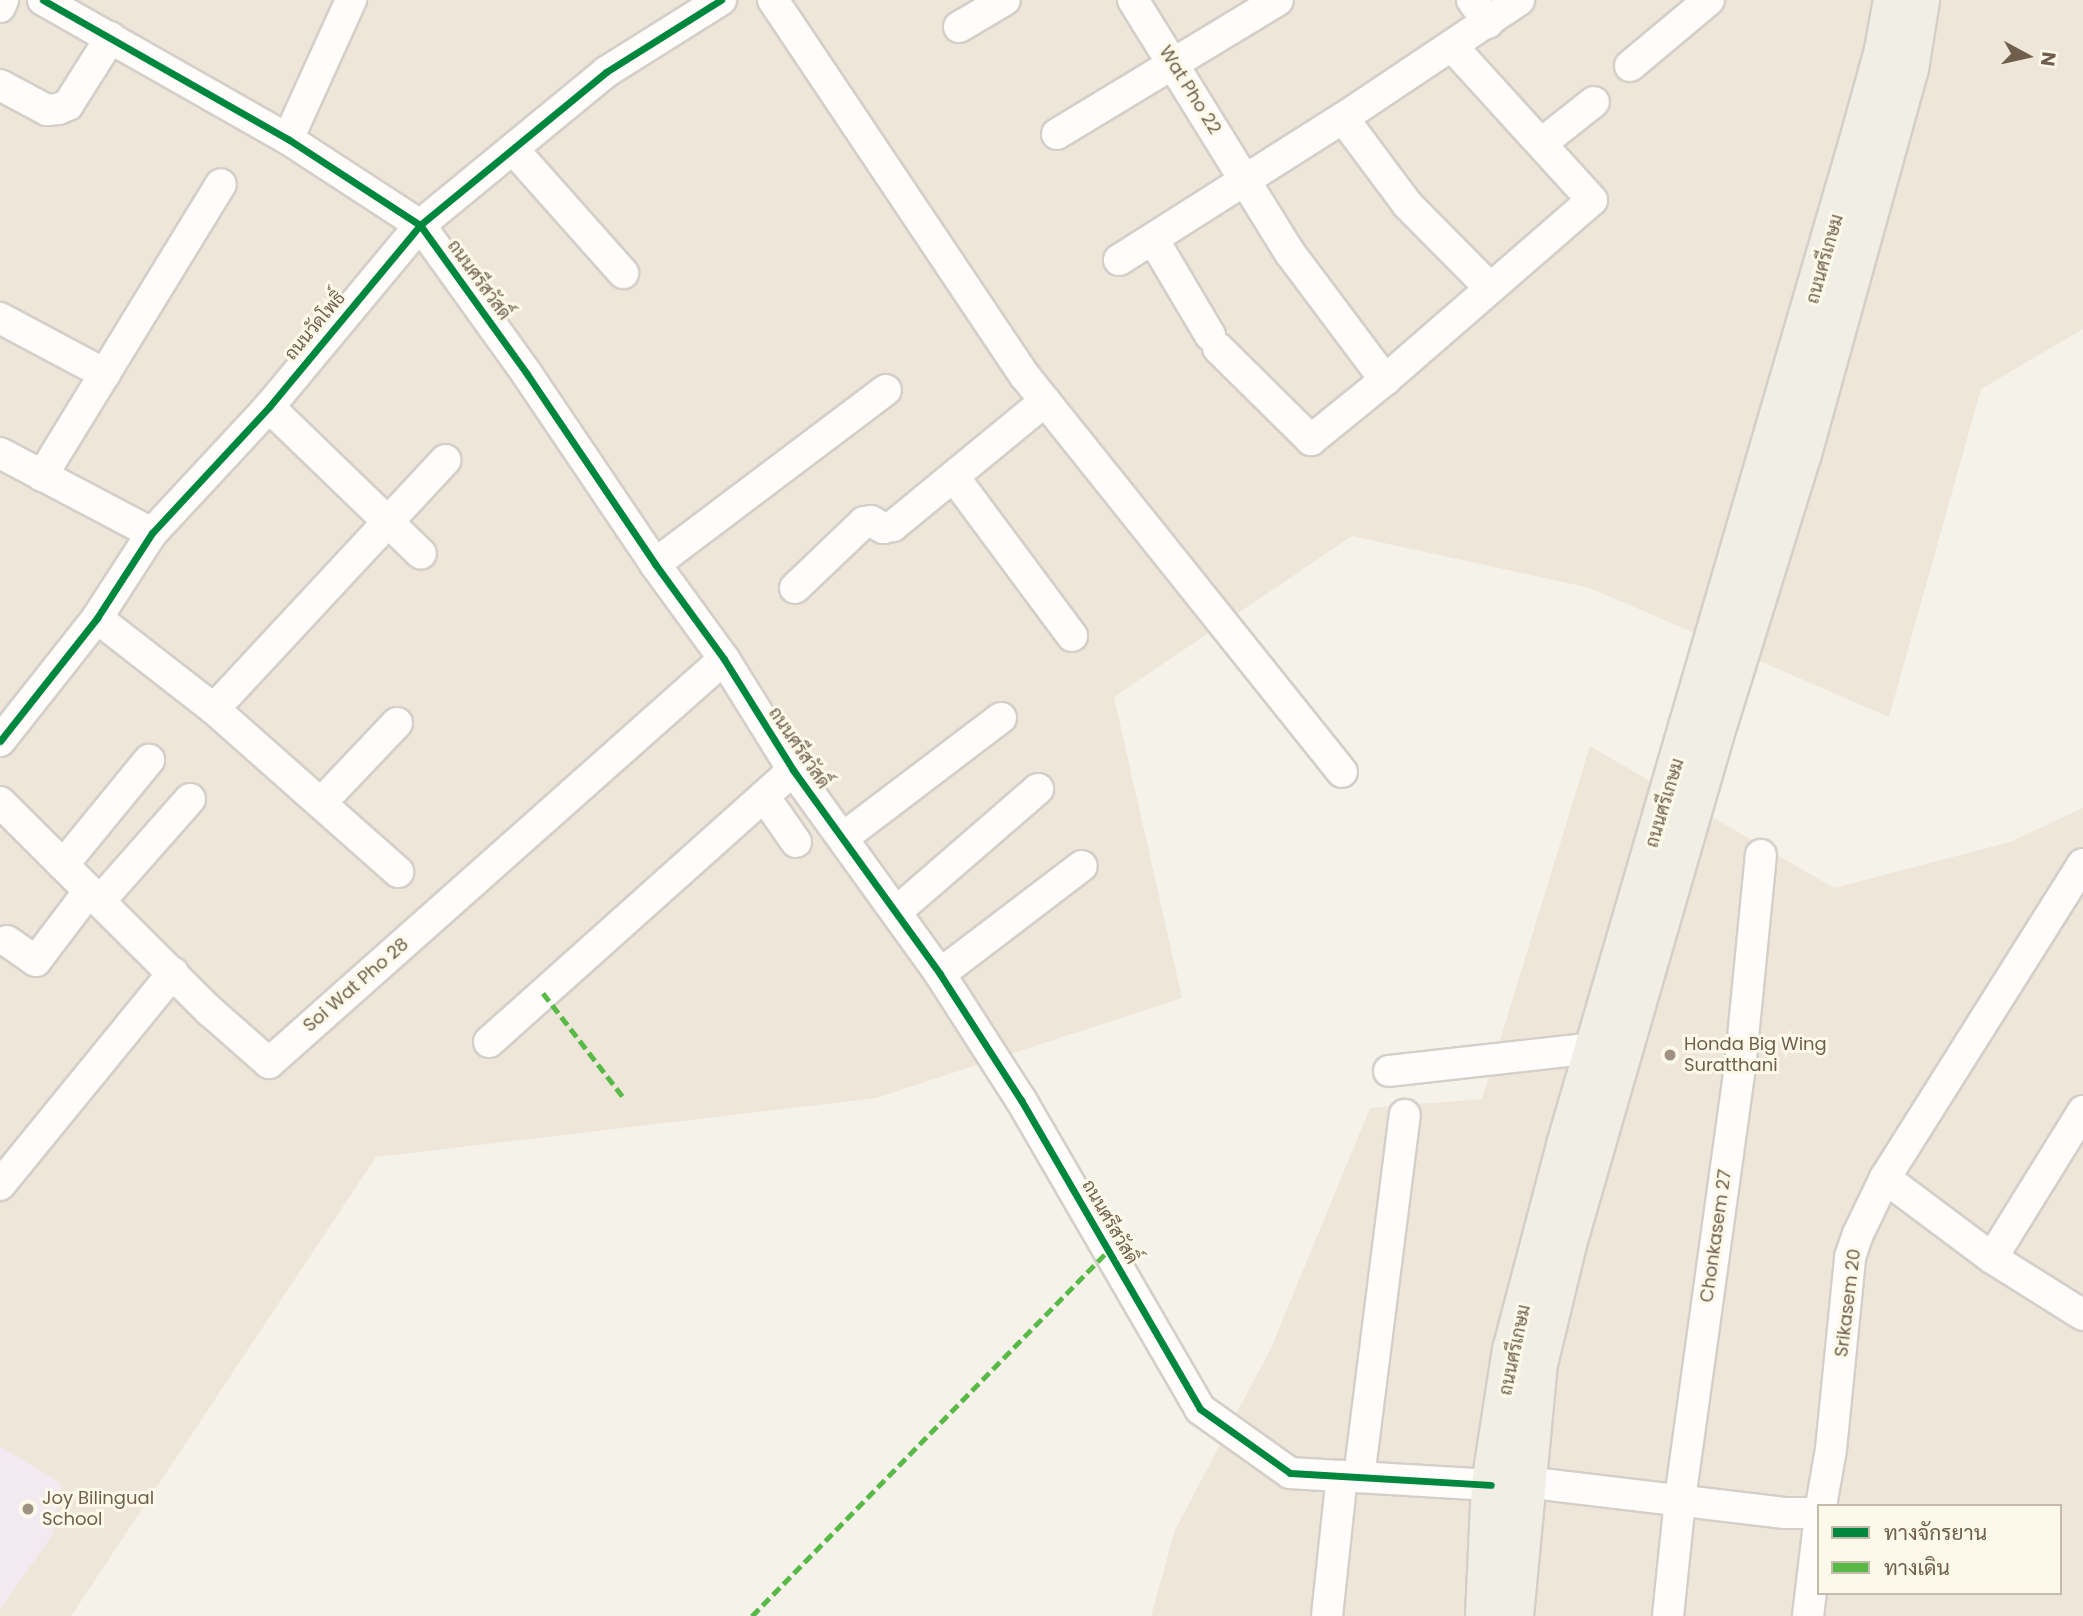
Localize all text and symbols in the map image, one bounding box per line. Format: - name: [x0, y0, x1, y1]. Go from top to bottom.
- north arrow: [1992, 21, 2062, 91]
- street label: Wat Pho 22: [1154, 42, 1226, 138]
- text: N: [2034, 50, 2063, 68]
- street label: ถนนศรีเกษม: [1802, 212, 1848, 306]
- street label: ถนนศรีสวัสดิ์: [443, 236, 515, 324]
- street label: ถนนวัดโพธิ์: [280, 287, 350, 365]
- street label: ถนนศรีสวัสดิ์: [764, 703, 834, 793]
- street label: ถนนศรีเกษม: [1641, 756, 1689, 850]
- street label: Soi Wat Pho 28: [299, 933, 413, 1037]
- place label: Honda Big Wing Suratthani: [1684, 1034, 1827, 1076]
- marker: Honda Big Wing Suratthani: [1662, 1047, 1678, 1063]
- street label: Chonkasem 27: [1696, 1168, 1736, 1304]
- street label: ถนนศรีสวัสดิ์: [1077, 1176, 1143, 1268]
- street label: Srikasem 20: [1831, 1248, 1865, 1358]
- street label: ถนนศรีเกษม: [1495, 1303, 1535, 1397]
- place label: Joy Bilingual School: [42, 1488, 154, 1530]
- marker: Joy Bilingual School: [20, 1501, 36, 1517]
- legend: [1817, 1504, 2062, 1595]
- text: ทางจักรยาน: [1884, 1518, 1987, 1547]
- text: ทางเดิน: [1884, 1553, 1950, 1582]

